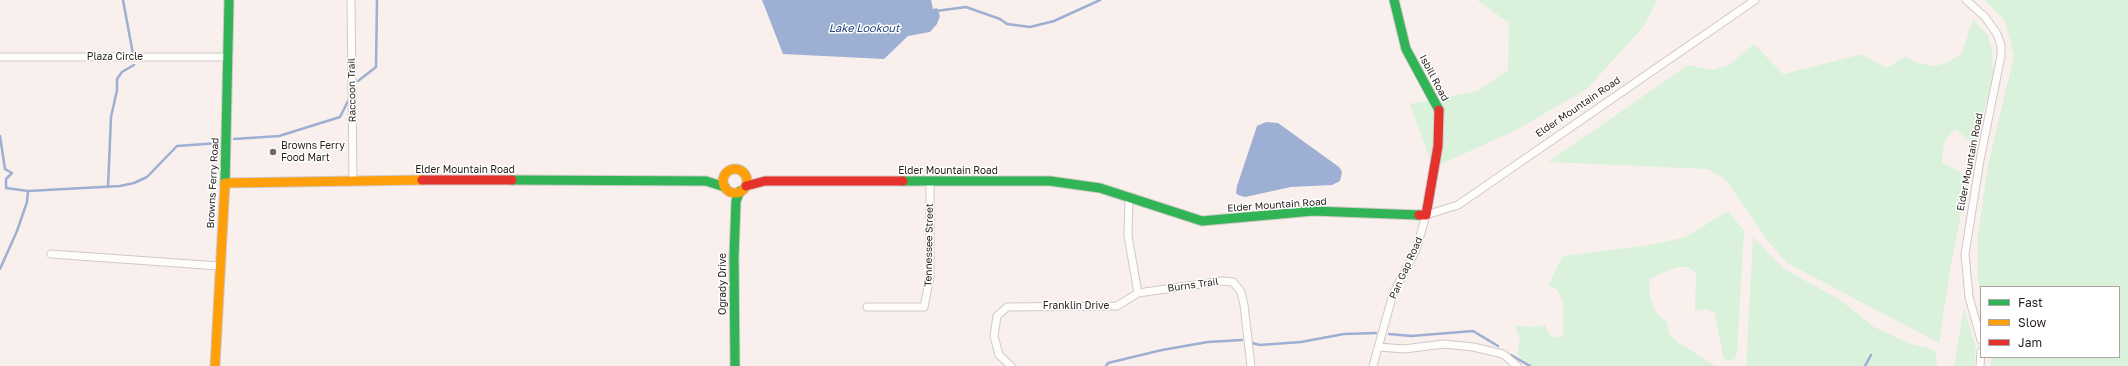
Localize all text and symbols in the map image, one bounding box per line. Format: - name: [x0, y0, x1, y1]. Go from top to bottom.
- water label: Lake Lookout: [829, 22, 899, 36]
- street label: Plaza Circle: [87, 51, 143, 63]
- street label: Isbill Road: [1417, 53, 1451, 103]
- street label: Raccoon Trail: [345, 58, 359, 122]
- street label: Elder Mountain Road: [1533, 74, 1623, 140]
- street label: Elder Mountain Road: [1955, 112, 1985, 212]
- street label: Browns Ferry Road: [205, 137, 221, 229]
- place label: Browns Ferry Food Mart: [281, 140, 345, 164]
- marker: Browns Ferry Food Mart: [268, 147, 278, 157]
- street label: Elder Mountain Road: [415, 164, 515, 176]
- street label: Elder Mountain Road: [898, 165, 998, 177]
- street label: Elder Mountain Road: [1227, 196, 1327, 214]
- street label: Tennessee Street: [922, 203, 936, 287]
- street label: Pan Gap Road: [1387, 235, 1425, 301]
- street label: Ogrady Drive: [717, 253, 729, 315]
- street label: Burns Trail: [1167, 275, 1219, 295]
- legend: [1980, 286, 2120, 358]
- text: Fast: [2018, 295, 2043, 310]
- street label: Franklin Drive: [1043, 300, 1109, 312]
- text: Slow: [2018, 315, 2046, 330]
- text: Jam: [2018, 335, 2042, 350]

